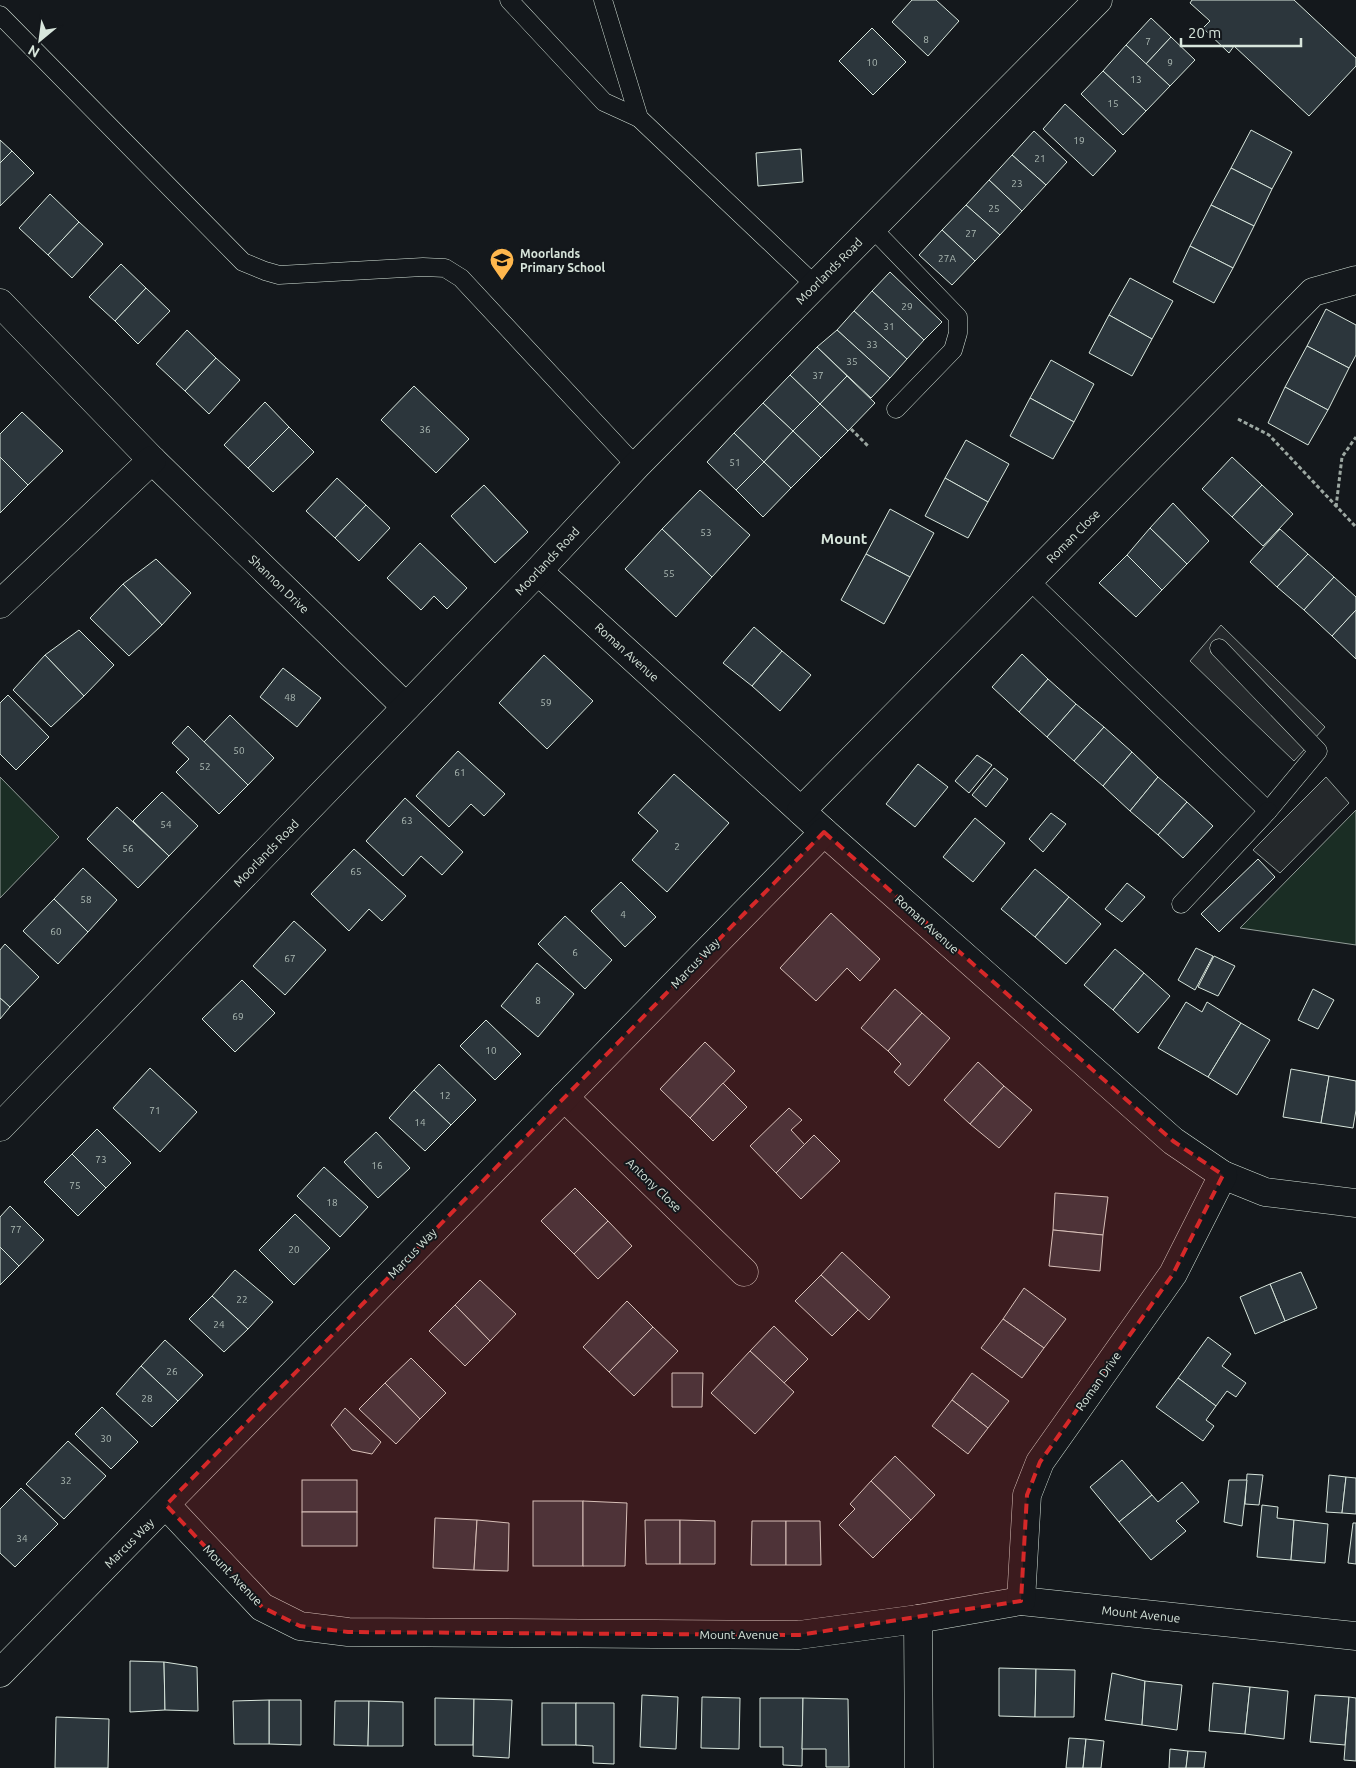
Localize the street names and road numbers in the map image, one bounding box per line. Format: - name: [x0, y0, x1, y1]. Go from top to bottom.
- street label: Moorlands Road: [793, 235, 865, 307]
- street label: Roman Close: [1044, 507, 1102, 565]
- street label: Moorlands Road: [512, 524, 582, 598]
- street label: Shannon Drive: [246, 552, 312, 616]
- street label: Roman Avenue: [593, 620, 661, 684]
- street label: Moorlands Road: [231, 817, 301, 889]
- street label: Roman Avenue: [893, 892, 961, 956]
- street label: Marcus Way: [668, 935, 722, 991]
- street label: Antony Close: [624, 1156, 684, 1214]
- street label: Marcus Way: [385, 1225, 439, 1281]
- street label: Roman Drive: [1073, 1349, 1123, 1413]
- street label: Marcus Way: [102, 1516, 156, 1570]
- street label: Mount Avenue: [201, 1542, 265, 1608]
- street label: Mount Avenue: [1101, 1603, 1181, 1625]
- street label: Mount Avenue: [699, 1628, 779, 1641]

